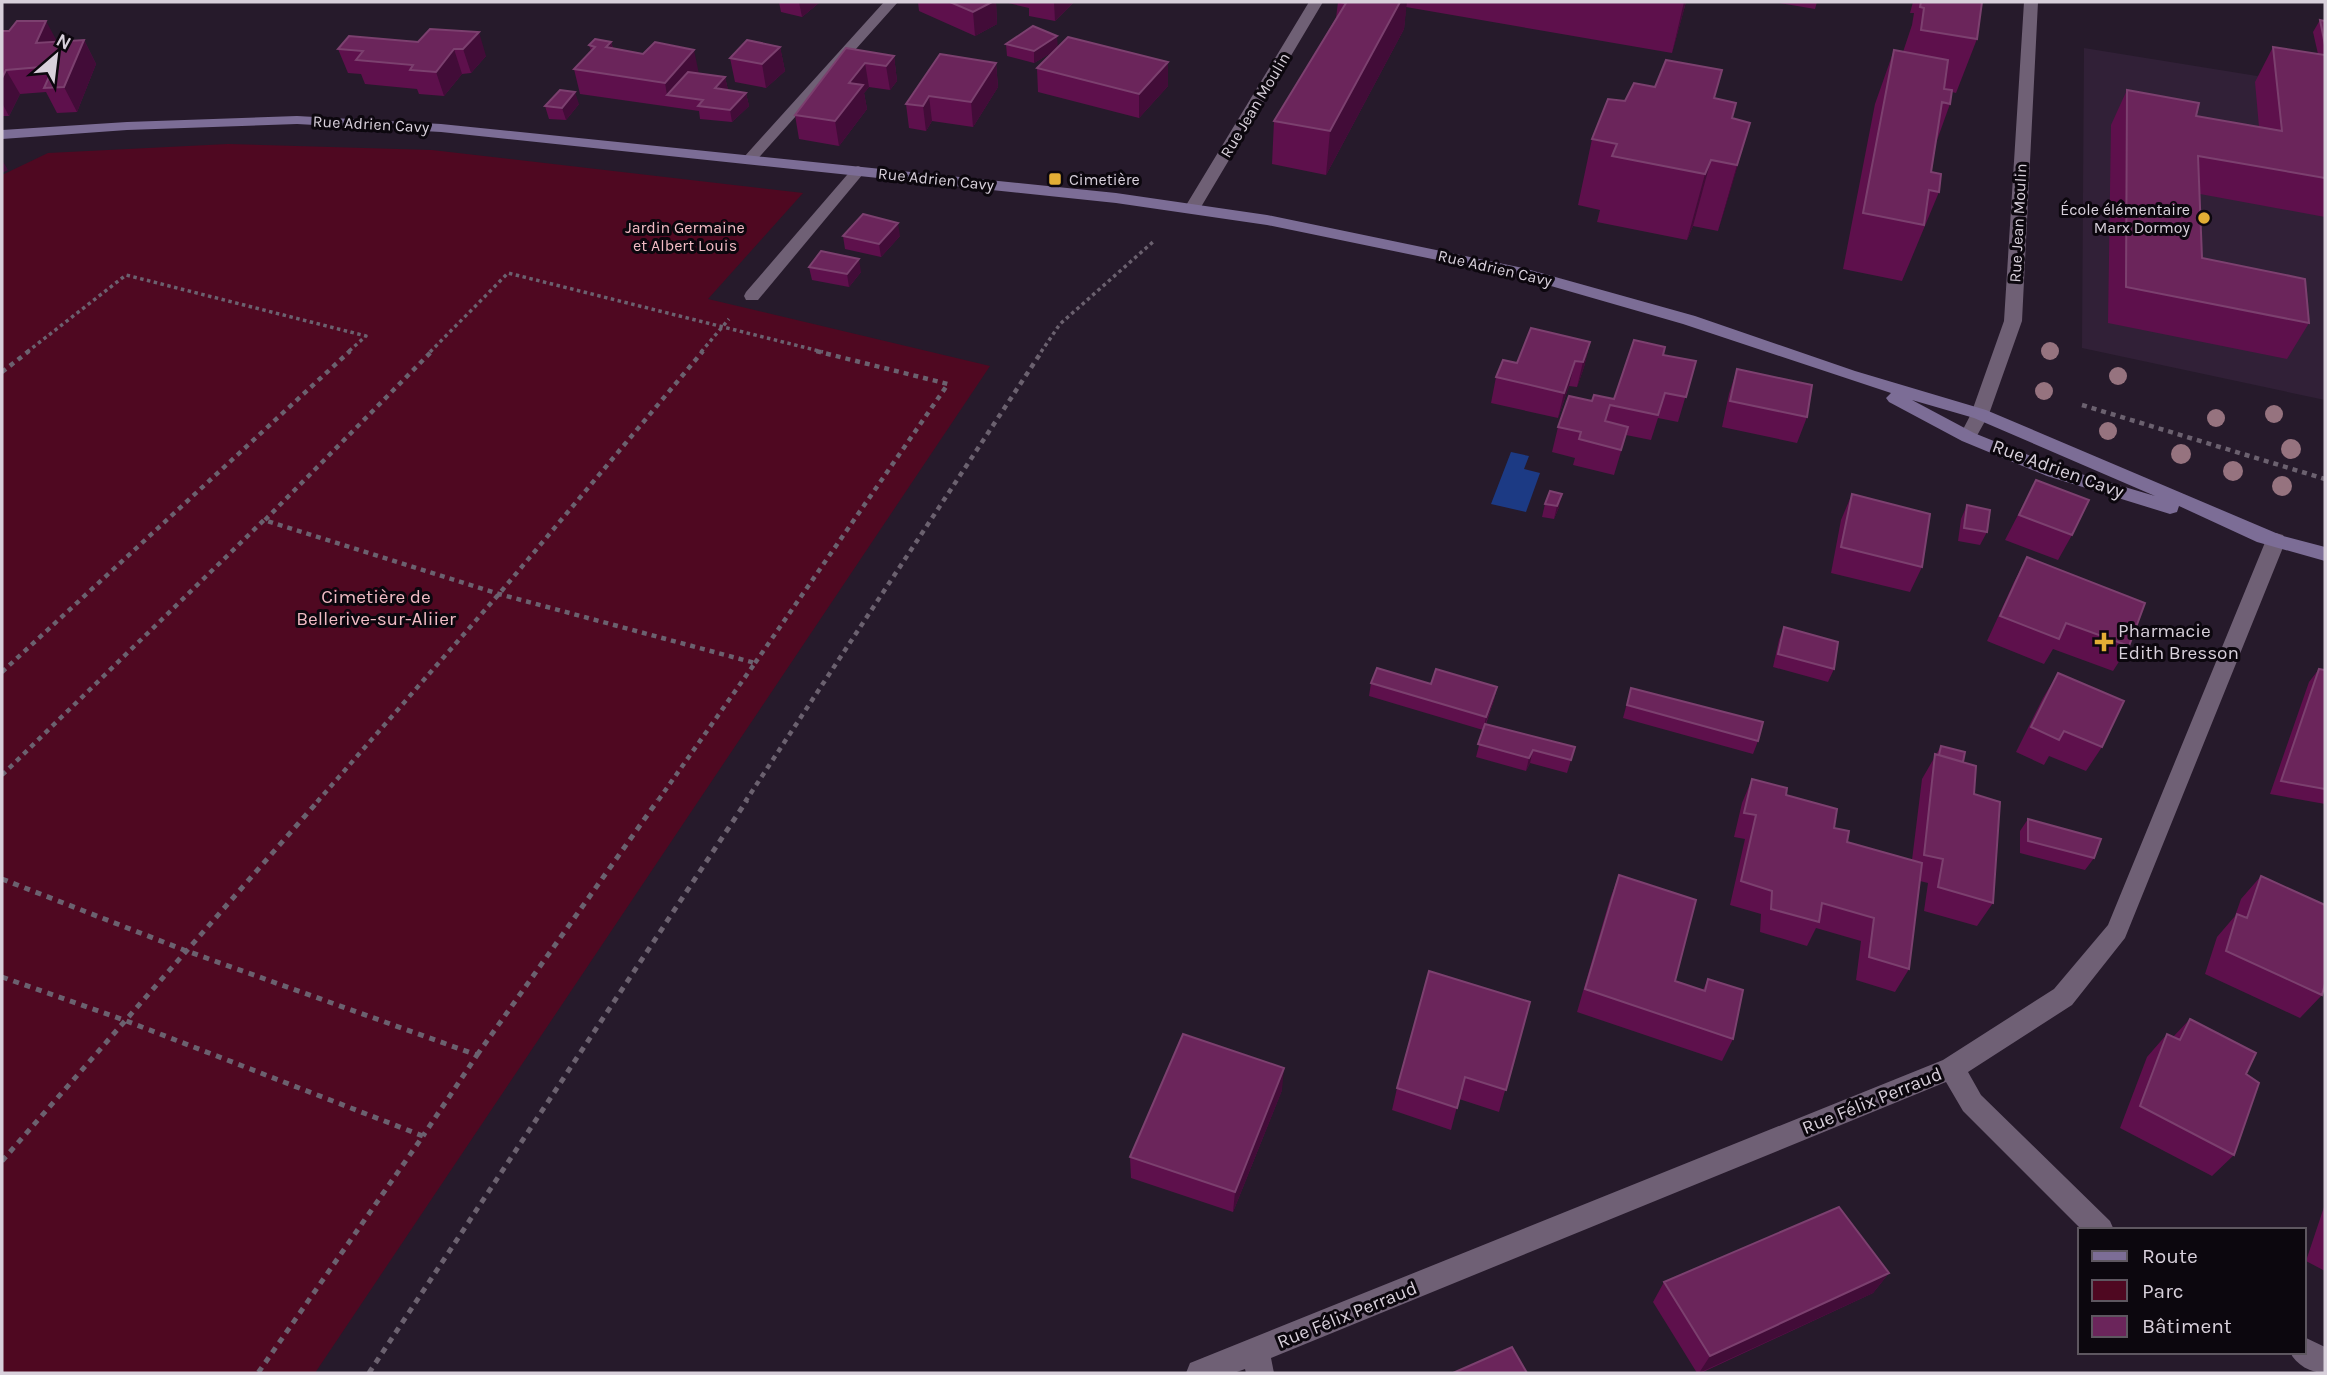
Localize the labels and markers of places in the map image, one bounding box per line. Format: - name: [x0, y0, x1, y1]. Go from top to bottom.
- place label: Cimetière: [1069, 170, 1140, 189]
- marker: Cimetière: [1047, 171, 1063, 187]
- place label: École élémentaire Marx Dormoy: [2060, 200, 2191, 237]
- marker: École élémentaire Marx Dormoy: [2196, 210, 2212, 226]
- place label: Pharmacie Edith Bresson: [2118, 620, 2239, 664]
- marker: Pharmacie Edith Bresson: [2096, 634, 2112, 650]

